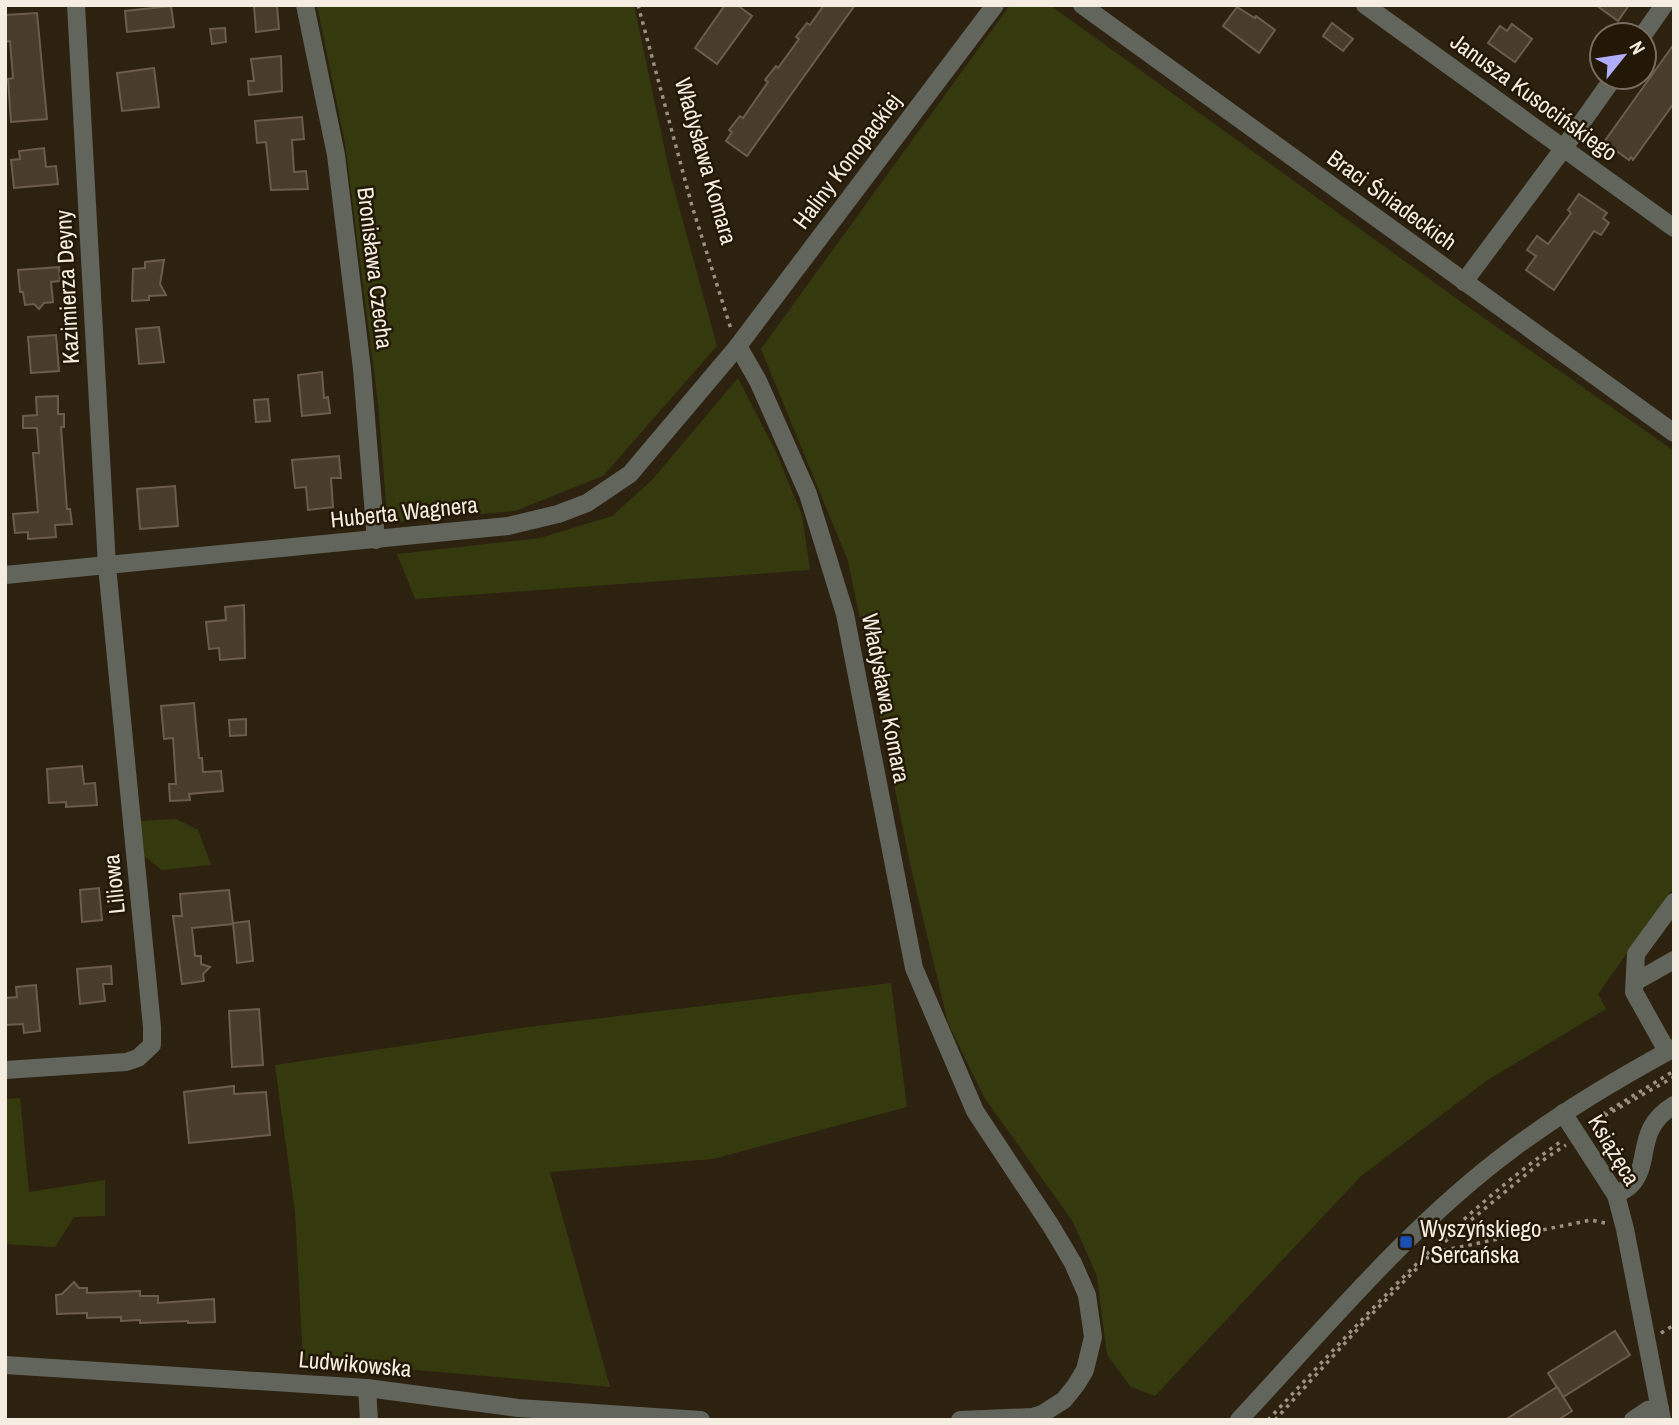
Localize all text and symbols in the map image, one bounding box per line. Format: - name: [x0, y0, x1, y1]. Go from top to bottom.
- north arrow: [1588, 21, 1658, 91]
- street label: Janusza Kusocińskiego: [1445, 26, 1624, 168]
- text: N: [1624, 36, 1652, 59]
- street label: Władysława Komara: [668, 74, 745, 248]
- street label: Haliny Konopackiej: [785, 86, 908, 235]
- street label: Braci Śniadeckich: [1321, 142, 1463, 257]
- street label: Bronisława Czecha: [350, 185, 401, 351]
- street label: Kazimierza Deyny: [47, 209, 86, 365]
- street label: Huberta Wagnera: [329, 488, 480, 535]
- street label: Władysława Komara: [855, 611, 918, 786]
- street label: Liliowa: [95, 852, 132, 915]
- street label: Książęca: [1581, 1109, 1648, 1191]
- place label: Wyszyńskiego / Sercańska: [1420, 1213, 1541, 1270]
- marker: Wyszyńskiego / Sercańska: [1398, 1234, 1414, 1250]
- street label: Ludwikowska: [297, 1343, 413, 1384]

